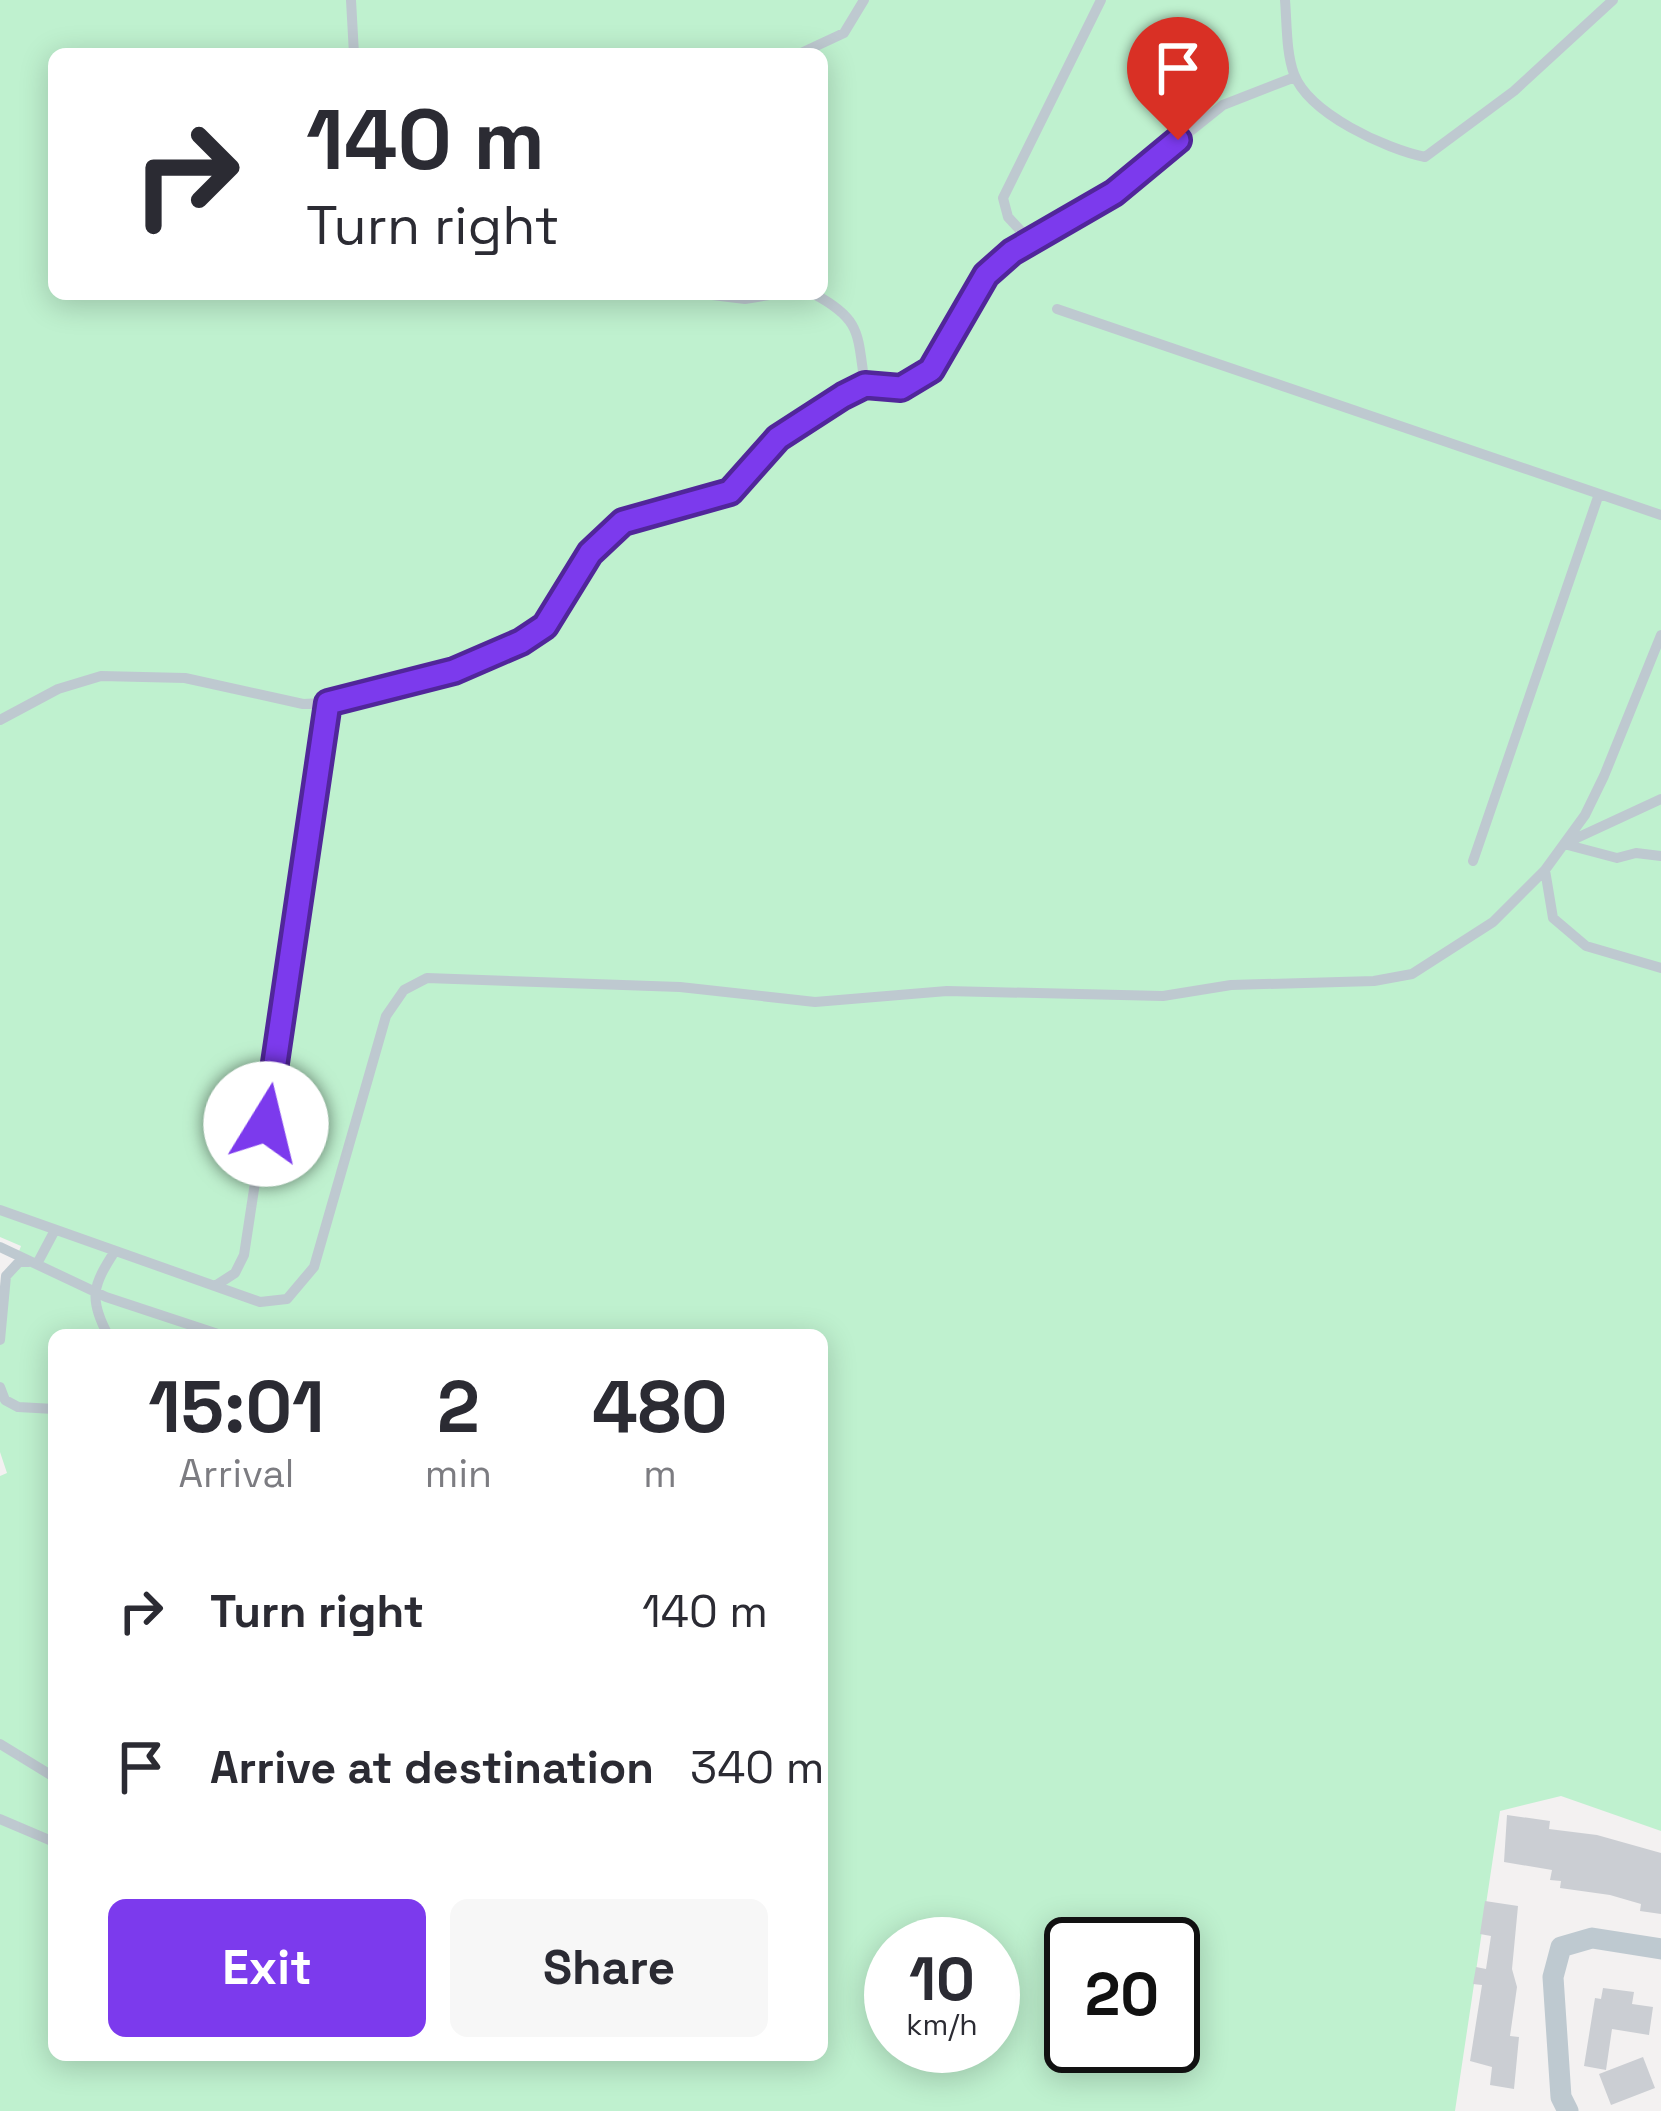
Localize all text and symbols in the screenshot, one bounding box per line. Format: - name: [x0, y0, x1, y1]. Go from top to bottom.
- pin: [1127, 17, 1229, 140]
- icon: arrive: [1145, 35, 1211, 101]
- text: 140 m: [306, 86, 545, 194]
- icon: right: [108, 96, 264, 252]
- text: Turn right: [306, 191, 559, 260]
- position arrow: [203, 1061, 329, 1187]
- text: 15:01: [148, 1361, 325, 1453]
- text: 2: [437, 1361, 480, 1453]
- text: 480: [592, 1361, 728, 1453]
- text: Arrival: [178, 1449, 294, 1498]
- text: min: [425, 1449, 492, 1498]
- text: m: [643, 1449, 677, 1498]
- icon: right: [108, 1578, 174, 1644]
- text: Turn right: [210, 1583, 424, 1640]
- text: 140 m: [642, 1583, 768, 1640]
- icon: arrive: [108, 1734, 174, 1800]
- text: Arrive at destination: [210, 1739, 654, 1796]
- text: 340 m: [690, 1739, 824, 1796]
- button: Exit: [108, 1899, 426, 2037]
- button: Share: [450, 1899, 768, 2037]
- speed limit sign: 20: [1044, 1917, 1200, 2073]
- text: 10: [909, 1941, 975, 2018]
- text: km/h: [906, 2005, 978, 2044]

